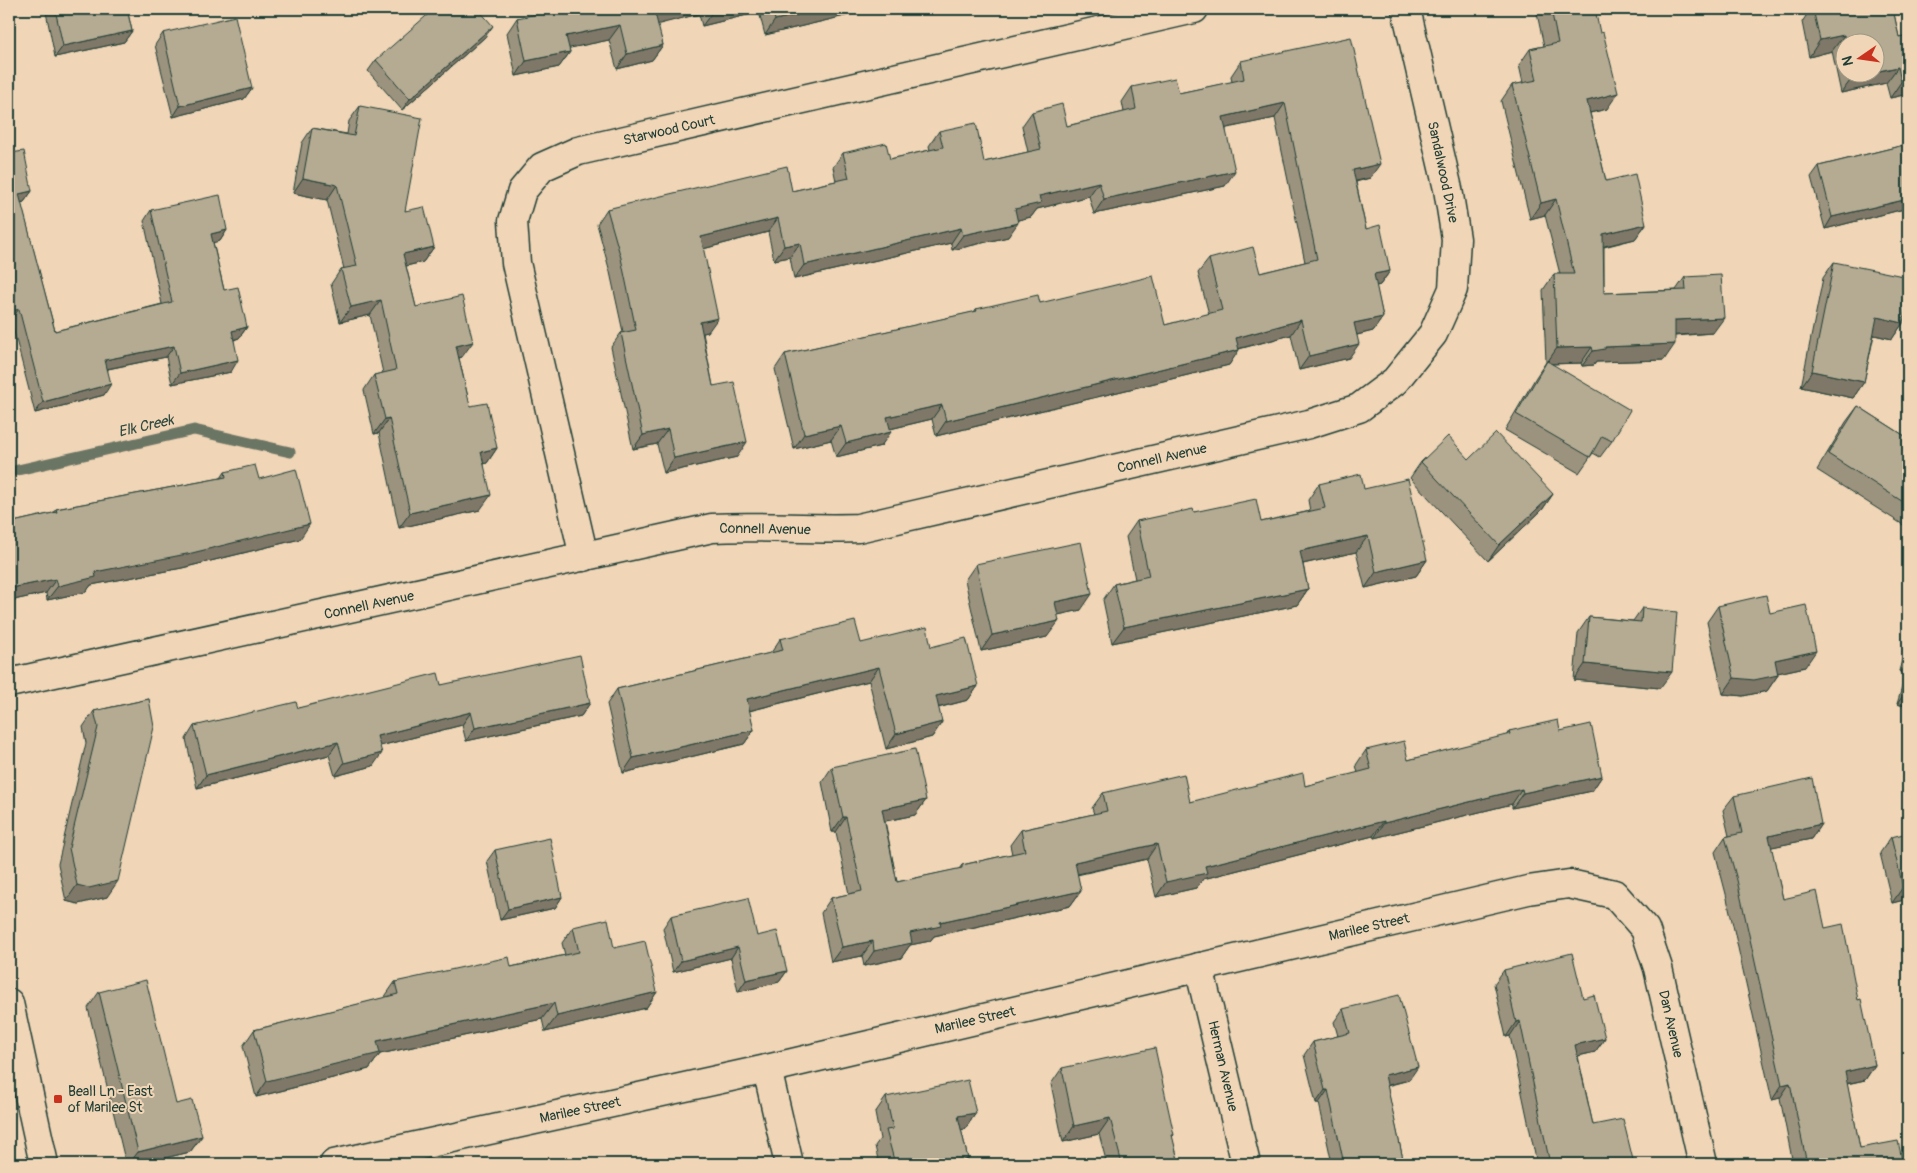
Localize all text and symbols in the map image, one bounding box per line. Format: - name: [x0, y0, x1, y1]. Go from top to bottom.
- north arrow: [1834, 32, 1884, 82]
- text: N: [1838, 54, 1857, 67]
- street label: Starwood Court: [622, 111, 717, 149]
- street label: Sandalwood Drive: [1424, 120, 1462, 224]
- water label: Elk Creek: [116, 410, 177, 442]
- street label: Connell Avenue: [1116, 439, 1209, 477]
- street label: Connell Avenue: [719, 520, 811, 538]
- street label: Connell Avenue: [322, 587, 416, 623]
- street label: Marilee Street: [1327, 909, 1411, 945]
- street label: Dan Avenue: [1655, 989, 1687, 1060]
- street label: Marilee Street: [933, 1002, 1017, 1038]
- street label: Herman Avenue: [1204, 1019, 1242, 1113]
- place label: Beall Ln - East of Marilee St: [68, 1083, 153, 1116]
- marker: Beall Ln - East of Marilee St: [52, 1093, 64, 1105]
- street label: Marilee Street: [538, 1093, 622, 1127]

